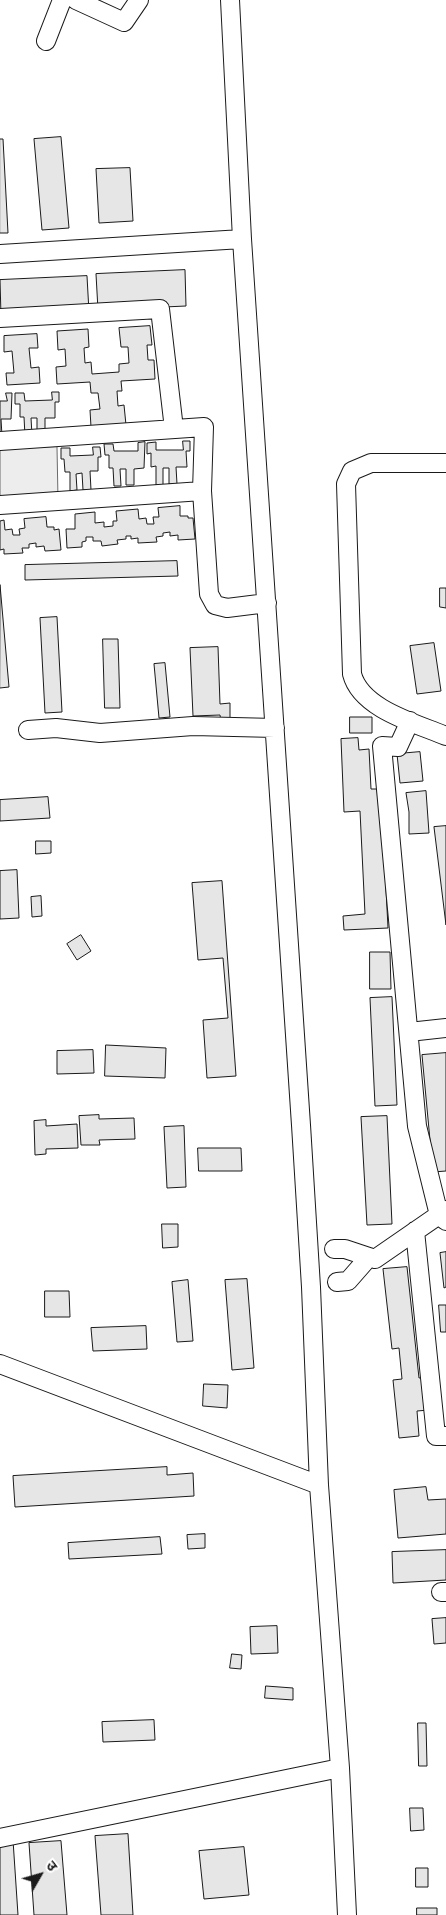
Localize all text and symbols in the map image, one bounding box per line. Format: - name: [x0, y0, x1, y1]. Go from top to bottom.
- north arrow: [15, 1850, 65, 1900]
- text: उ: [42, 1856, 62, 1875]

